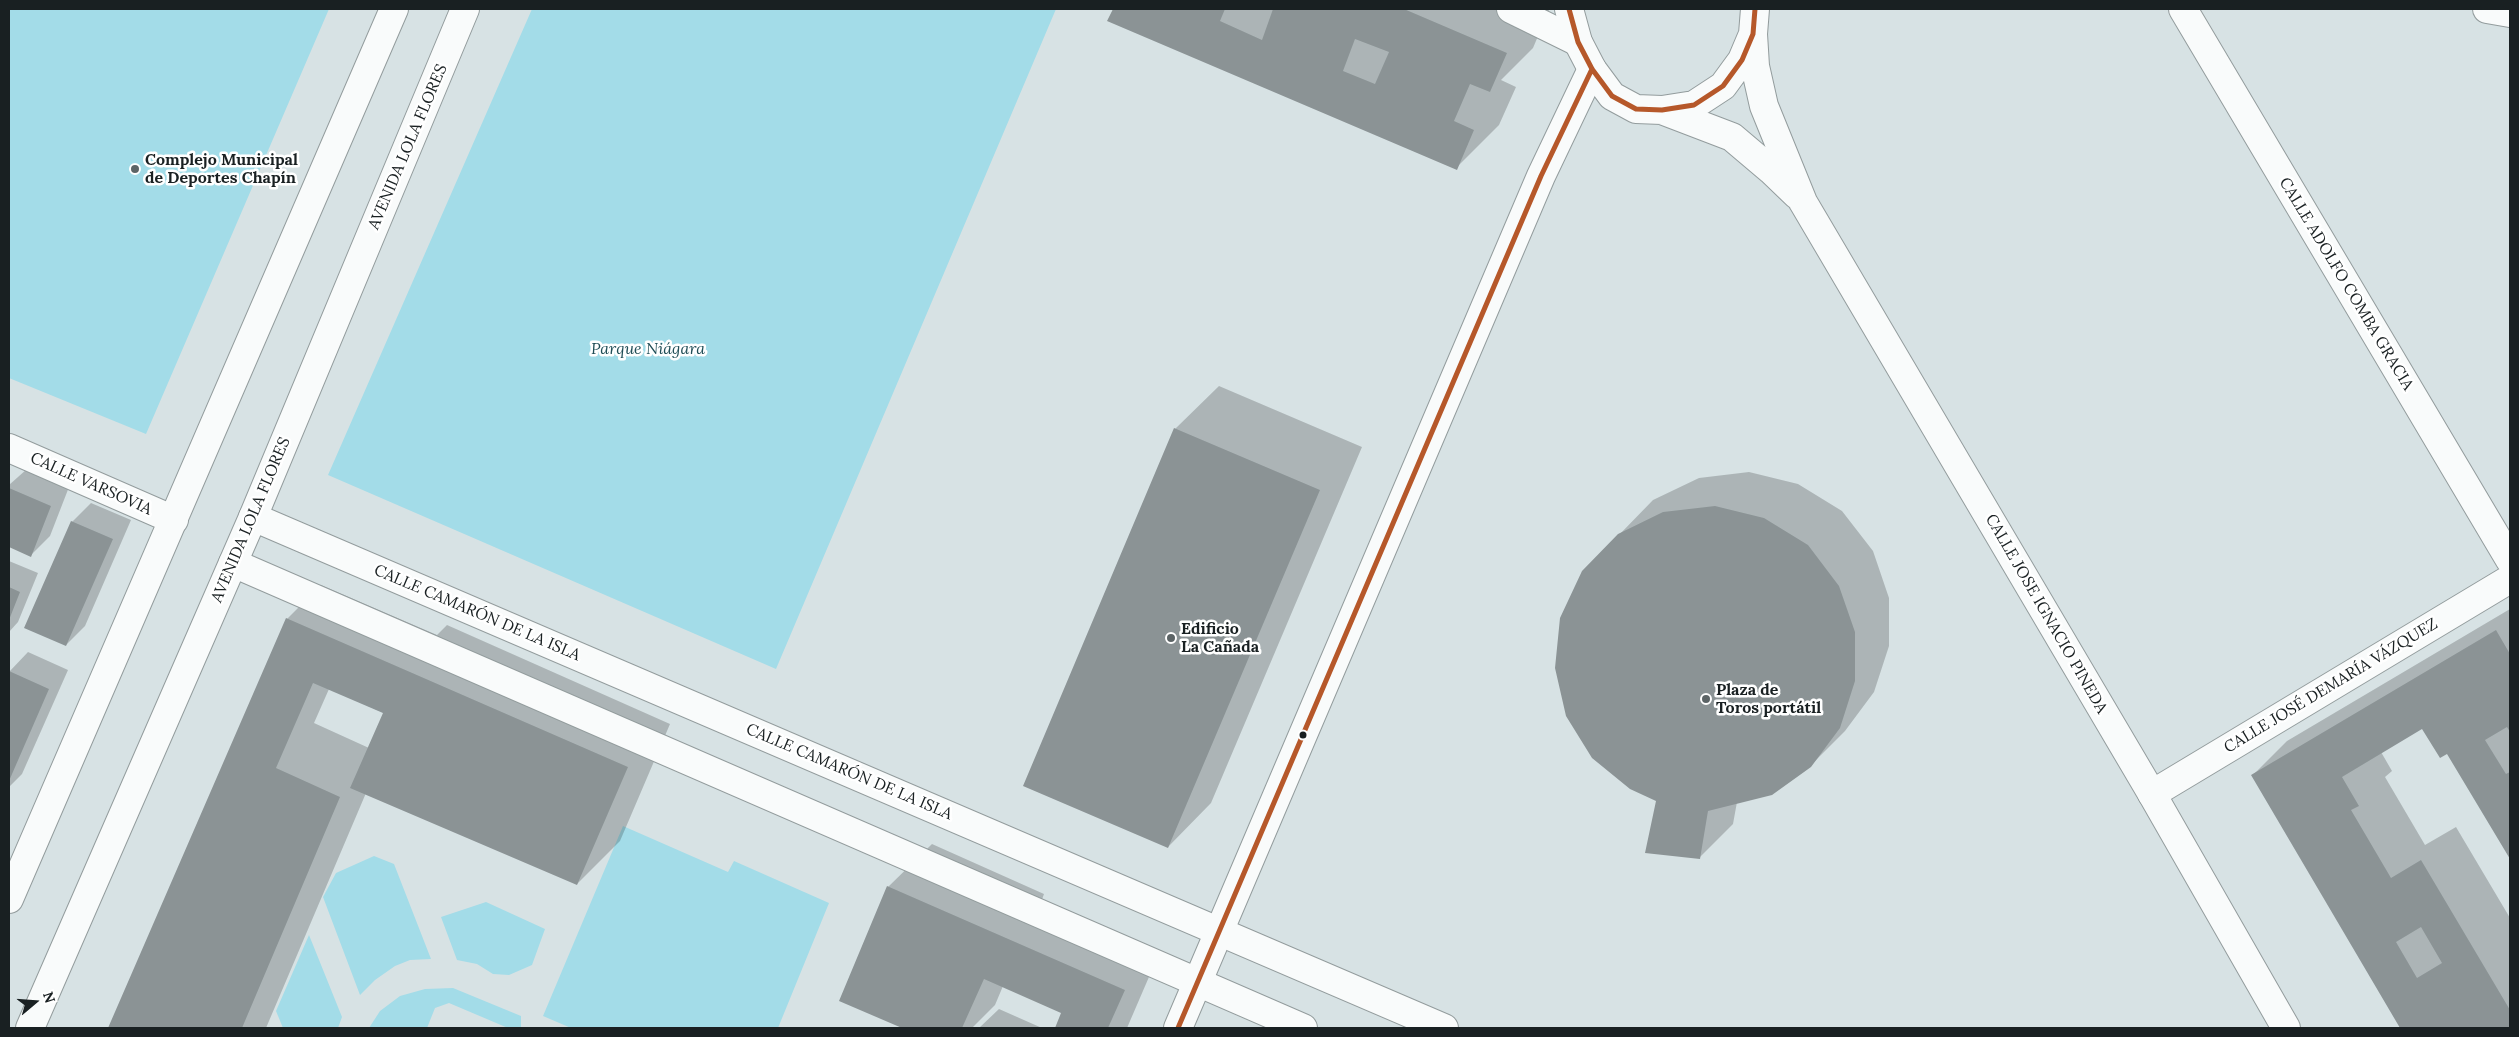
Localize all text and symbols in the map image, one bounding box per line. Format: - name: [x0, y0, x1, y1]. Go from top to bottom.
- street label: AVENIDA LOLA FLORES: [364, 61, 452, 233]
- place label: Complejo Municipal de Deportes Chapín: [145, 150, 298, 188]
- marker: Complejo Municipal de Deportes Chapín: [129, 163, 141, 175]
- street label: CALLE ADOLFO COMBA GRACIA: [2275, 174, 2417, 394]
- park label: Parque Niágara: [591, 339, 705, 359]
- street label: AVENIDA LOLA FLORES: [207, 434, 295, 606]
- street label: CALLE VARSOVIA: [27, 449, 155, 519]
- street label: CALLE JOSE IGNACIO PINEDA: [1981, 511, 2111, 717]
- street label: CALLE CAMARÓN DE LA ISLA: [371, 561, 583, 665]
- street label: CALLE JOSÉ DEMARÍA VÁZQUEZ: [2221, 615, 2441, 757]
- place label: Edificio La Cañada: [1181, 619, 1259, 657]
- marker: Edificio La Cañada: [1165, 632, 1177, 644]
- place label: Plaza de Toros portátil: [1716, 680, 1821, 718]
- marker: Plaza de Toros portátil: [1700, 693, 1712, 705]
- street label: CALLE CAMARÓN DE LA ISLA: [743, 720, 955, 824]
- unlabelled marker: [1298, 730, 1308, 740]
- north arrow: [10, 977, 60, 1027]
- text: N: [39, 989, 59, 1005]

